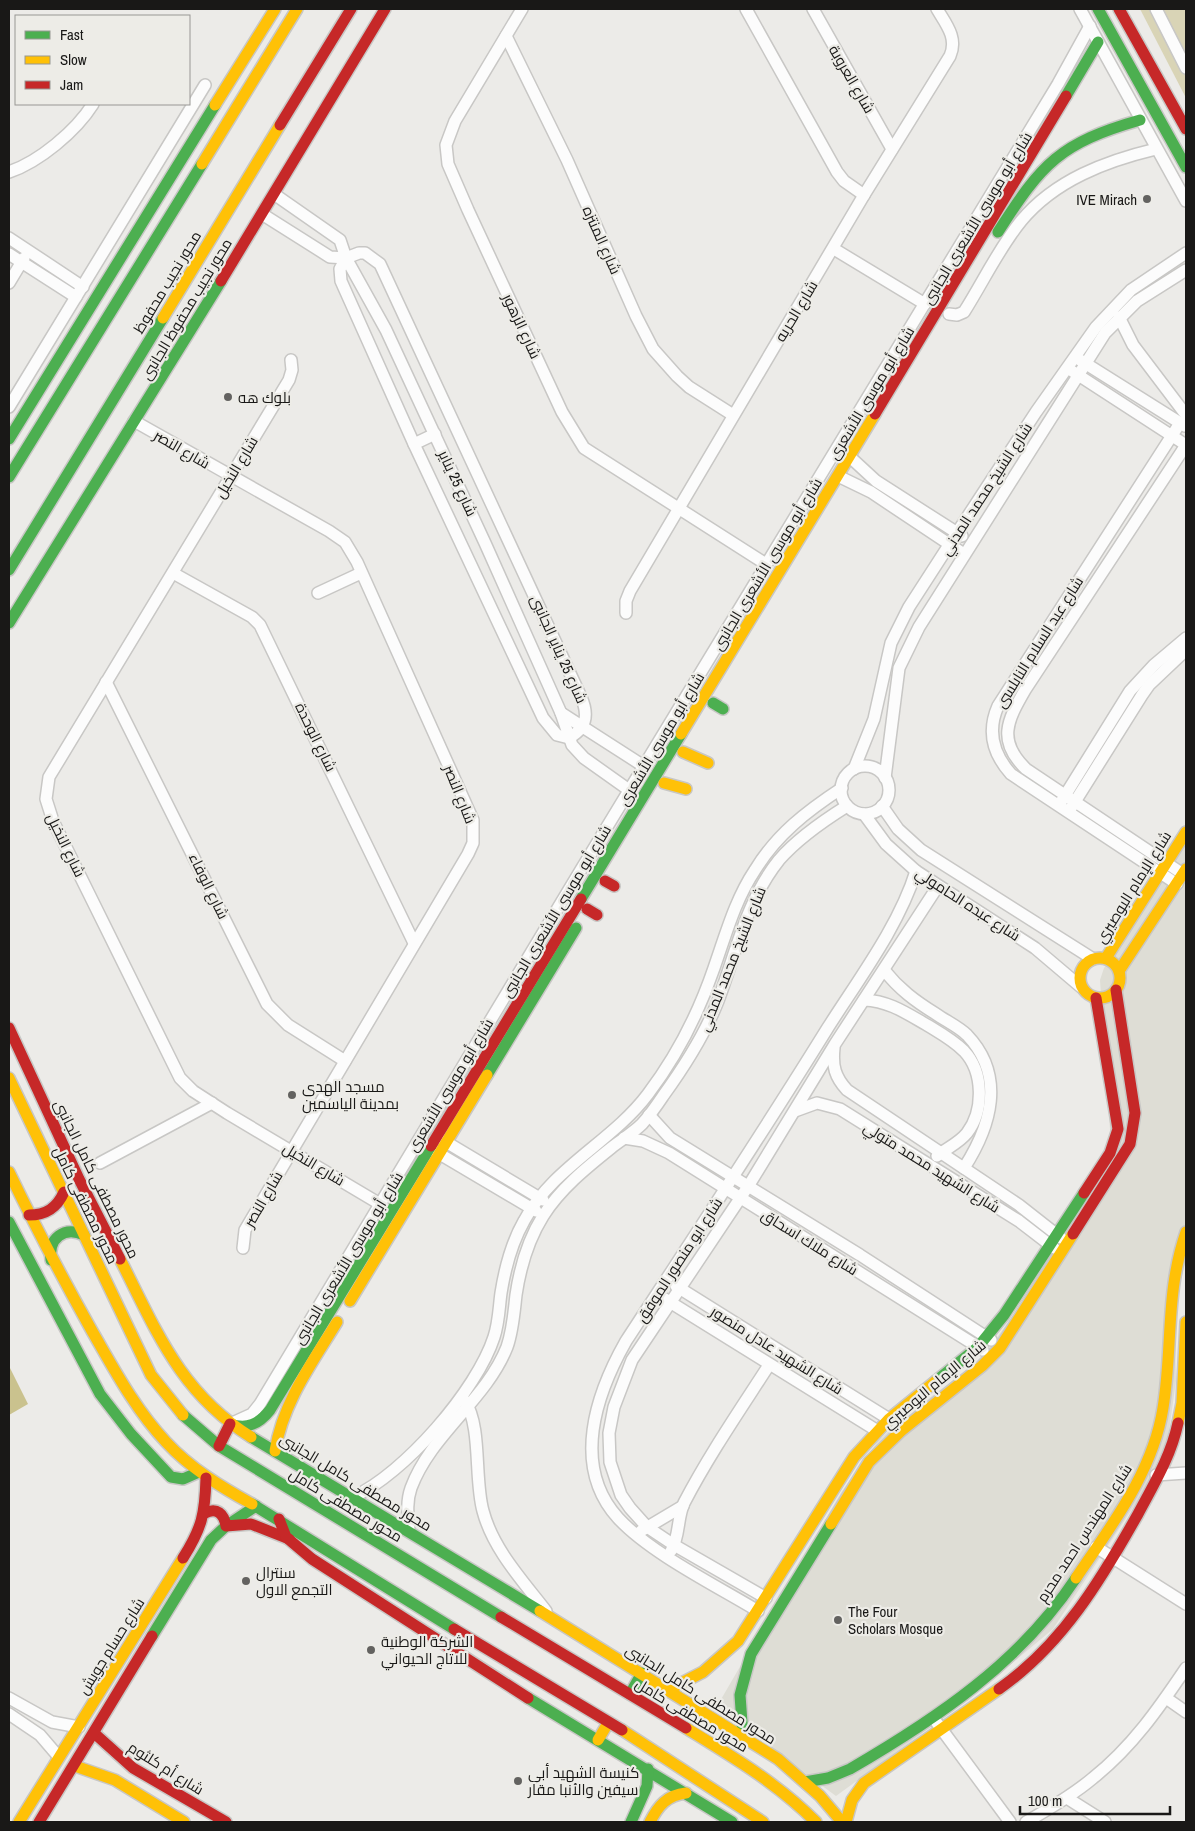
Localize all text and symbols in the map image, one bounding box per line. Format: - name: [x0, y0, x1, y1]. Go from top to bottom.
- legend: [15, 15, 190, 105]
- text: Fast: [60, 24, 84, 45]
- street label: شارع العروبة: [823, 41, 880, 117]
- text: Slow: [60, 49, 87, 70]
- text: Jam: [60, 74, 83, 95]
- street label: شارع أبو موسى الأشعرى الجانبى: [917, 128, 1038, 309]
- place label: IVE Mirach: [1076, 189, 1137, 210]
- marker: IVE Mirach: [1141, 193, 1153, 205]
- street label: شارع المنتزه: [577, 202, 626, 278]
- street label: محور نجيب محفوظ: [128, 227, 206, 337]
- street label: محور نجيب محفوظ الجانبى: [135, 234, 237, 384]
- street label: شارع الحريه: [769, 276, 823, 346]
- street label: شارع الزهور: [496, 289, 546, 362]
- street label: شارع أبو موسى الأشعرى: [823, 322, 920, 464]
- place label: بلوك هه: [238, 387, 291, 408]
- marker: بلوك هه: [222, 391, 234, 403]
- street label: شارع الشيخ محمد المدني: [935, 418, 1039, 561]
- street label: شارع النصر: [149, 424, 214, 474]
- street label: شارع النخيل: [209, 432, 264, 502]
- street label: شارع 25 يناير: [432, 446, 483, 520]
- street label: شارع أبو موسى الأشعرى الجانبى: [707, 474, 828, 655]
- street label: شارع عبد السلام النابلسى: [990, 572, 1089, 712]
- street label: شارع 25 يناير الجانبى: [525, 591, 592, 707]
- street label: شارع أبو موسى الأشعرى: [613, 668, 710, 810]
- street label: شارع الوحدة: [289, 699, 342, 775]
- street label: شارع النصر: [437, 760, 481, 827]
- street label: شارع النخيل: [41, 809, 91, 881]
- street label: شارع أبو موسى الأشعرى الجانبى: [496, 821, 617, 1002]
- street label: شارع الإمام البوصيري: [1090, 827, 1178, 948]
- street label: شارع الوفاء: [183, 849, 234, 923]
- street label: شارع عبده الحامولي: [910, 862, 1025, 947]
- street label: شارع الشيخ محمد المدني: [693, 883, 773, 1035]
- street label: شارع أبو موسى الأشعرى: [402, 1014, 499, 1156]
- place label: مسجد الهدى بمدينة الياسمين: [302, 1076, 399, 1114]
- marker: مسجد الهدى بمدينة الياسمين: [286, 1089, 298, 1101]
- street label: محور مصطفى كامل الجانبى: [51, 1097, 143, 1261]
- street label: شارع الشهيد محمد متولي: [859, 1116, 1004, 1219]
- street label: شارع النخيل: [279, 1137, 349, 1192]
- street label: محور مصطفى كامل: [50, 1143, 122, 1267]
- street label: شارع النصر: [238, 1167, 288, 1232]
- street label: شارع أبو موسى الأشعرى الجانبى: [288, 1168, 409, 1349]
- street label: شارع ابو منصور الموفق: [631, 1193, 728, 1327]
- street label: شارع ملاك اسحاق: [757, 1204, 862, 1281]
- street label: شارع الشهيد عادل منصور: [705, 1300, 847, 1400]
- street label: شارع الإمام البوصيري: [878, 1335, 991, 1435]
- street label: محور مصطفى كامل الجانبى: [277, 1429, 435, 1535]
- street label: شارع المهندس احمد محرم: [1031, 1460, 1138, 1607]
- street label: محور مصطفى كامل: [286, 1464, 406, 1546]
- place label: سنترال التجمع الاول: [256, 1562, 333, 1601]
- marker: سنترال التجمع الاول: [240, 1575, 252, 1587]
- street label: شارع حسام جويش: [73, 1594, 150, 1699]
- place label: The Four Scholars Mosque: [848, 1601, 943, 1639]
- marker: The Four Scholars Mosque: [832, 1614, 844, 1626]
- place label: الشركة الوطنية للاتاج الحيواني: [381, 1631, 473, 1671]
- street label: محور مصطفى كامل الجانبى: [622, 1640, 780, 1748]
- marker: الشركة الوطنية للاتاج الحيواني: [365, 1644, 377, 1656]
- street label: محور مصطفى كامل: [632, 1674, 752, 1756]
- street label: شارع أم كلثوم: [124, 1736, 208, 1800]
- place label: كنيسة الشهيد أبي سيفين والأنبا مقار: [527, 1762, 639, 1800]
- marker: كنيسة الشهيد أبي سيفين والأنبا مقار: [512, 1775, 524, 1787]
- scale bar: [1020, 1784, 1170, 1816]
- text: 100 m: [1028, 1790, 1062, 1811]

